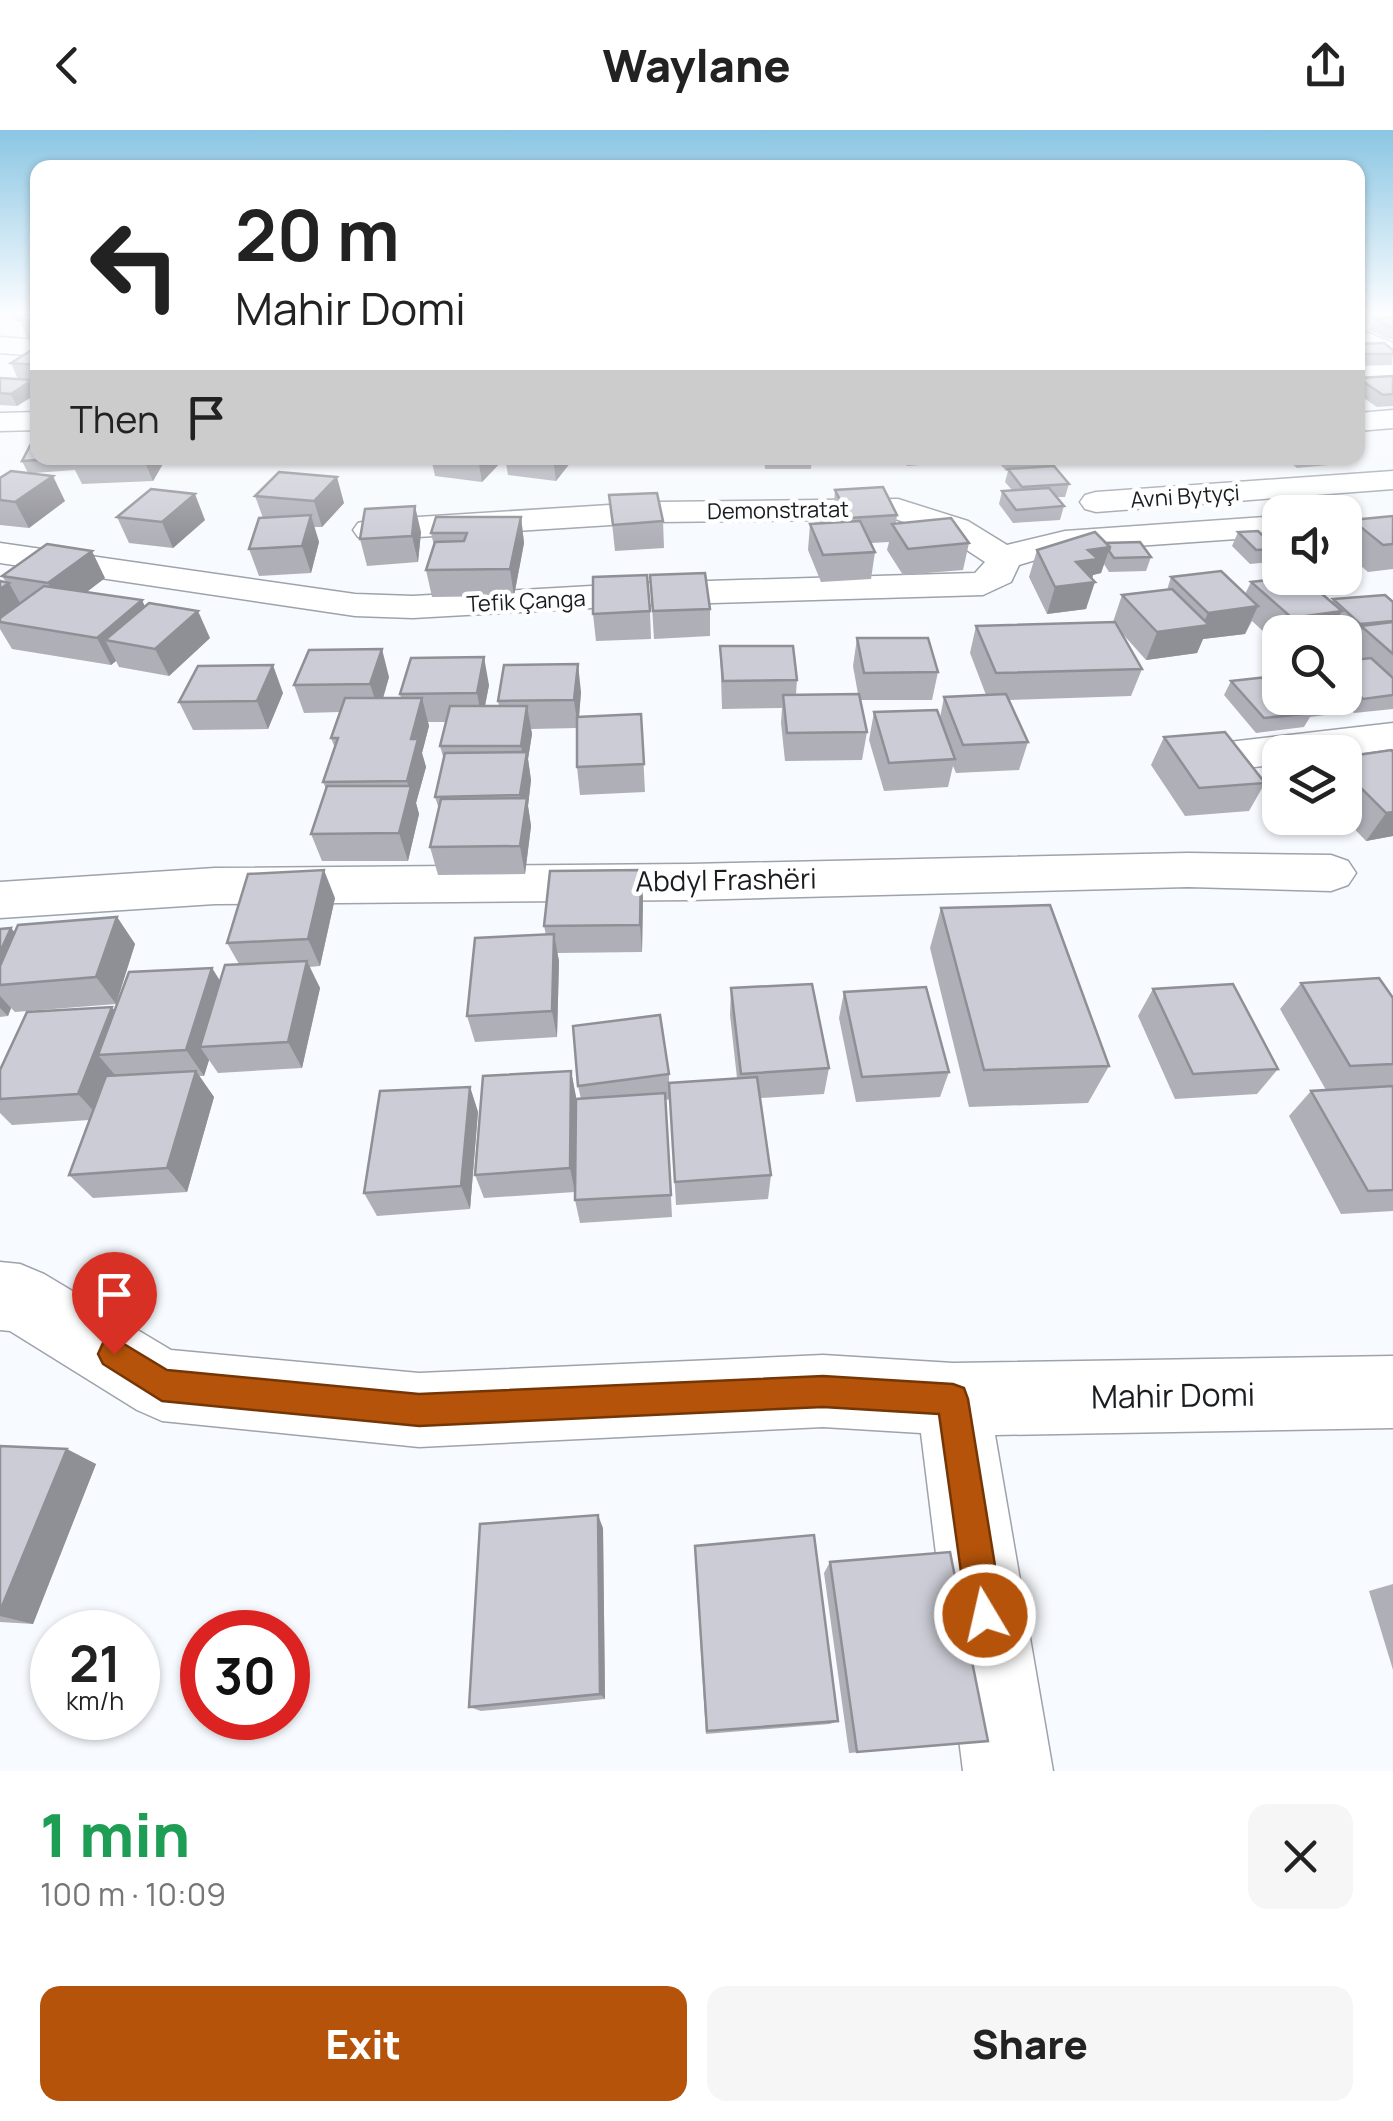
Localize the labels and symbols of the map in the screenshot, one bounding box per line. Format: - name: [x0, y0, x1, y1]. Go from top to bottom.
- street label: Avni Bytyçi: [1129, 477, 1241, 515]
- street label: Demonstratat: [707, 494, 849, 526]
- street label: Tefik Çanga: [466, 583, 586, 619]
- street label: Abdyl Frashëri: [635, 858, 817, 900]
- pin: [72, 1252, 157, 1355]
- street label: Mahir Domi: [1091, 1372, 1255, 1418]
- position arrow: [933, 1563, 1037, 1667]
- speed limit sign: 30: [180, 1610, 310, 1740]

